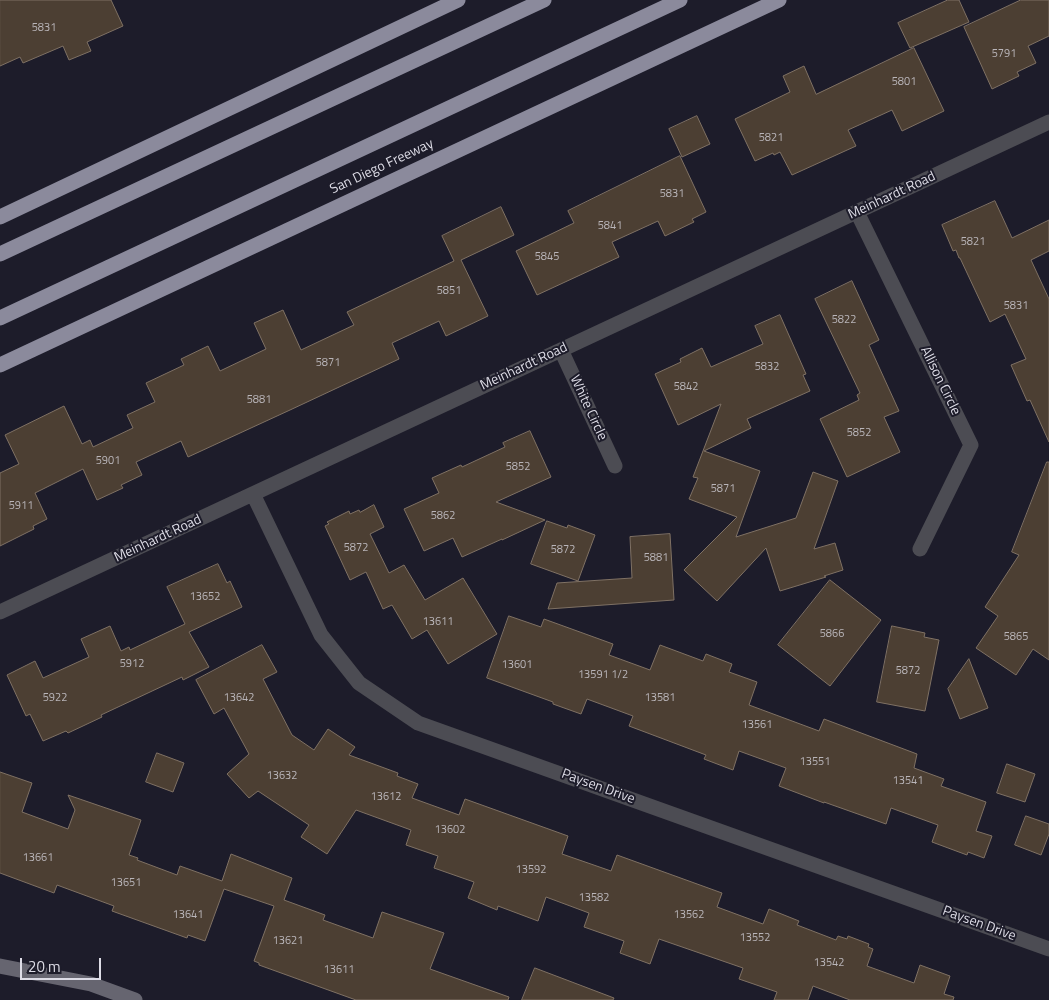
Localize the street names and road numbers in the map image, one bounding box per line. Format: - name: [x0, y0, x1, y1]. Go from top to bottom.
- street label: San Diego Freeway: [328, 136, 436, 198]
- street label: Meinhardt Road: [846, 168, 938, 224]
- street label: Meinhardt Road: [478, 339, 570, 395]
- street label: Allison Circle: [916, 344, 964, 418]
- street label: White Circle: [566, 373, 610, 443]
- street label: Meinhardt Road: [112, 511, 204, 567]
- street label: Paysen Drive: [559, 766, 637, 808]
- street label: Paysen Drive: [940, 903, 1018, 945]

